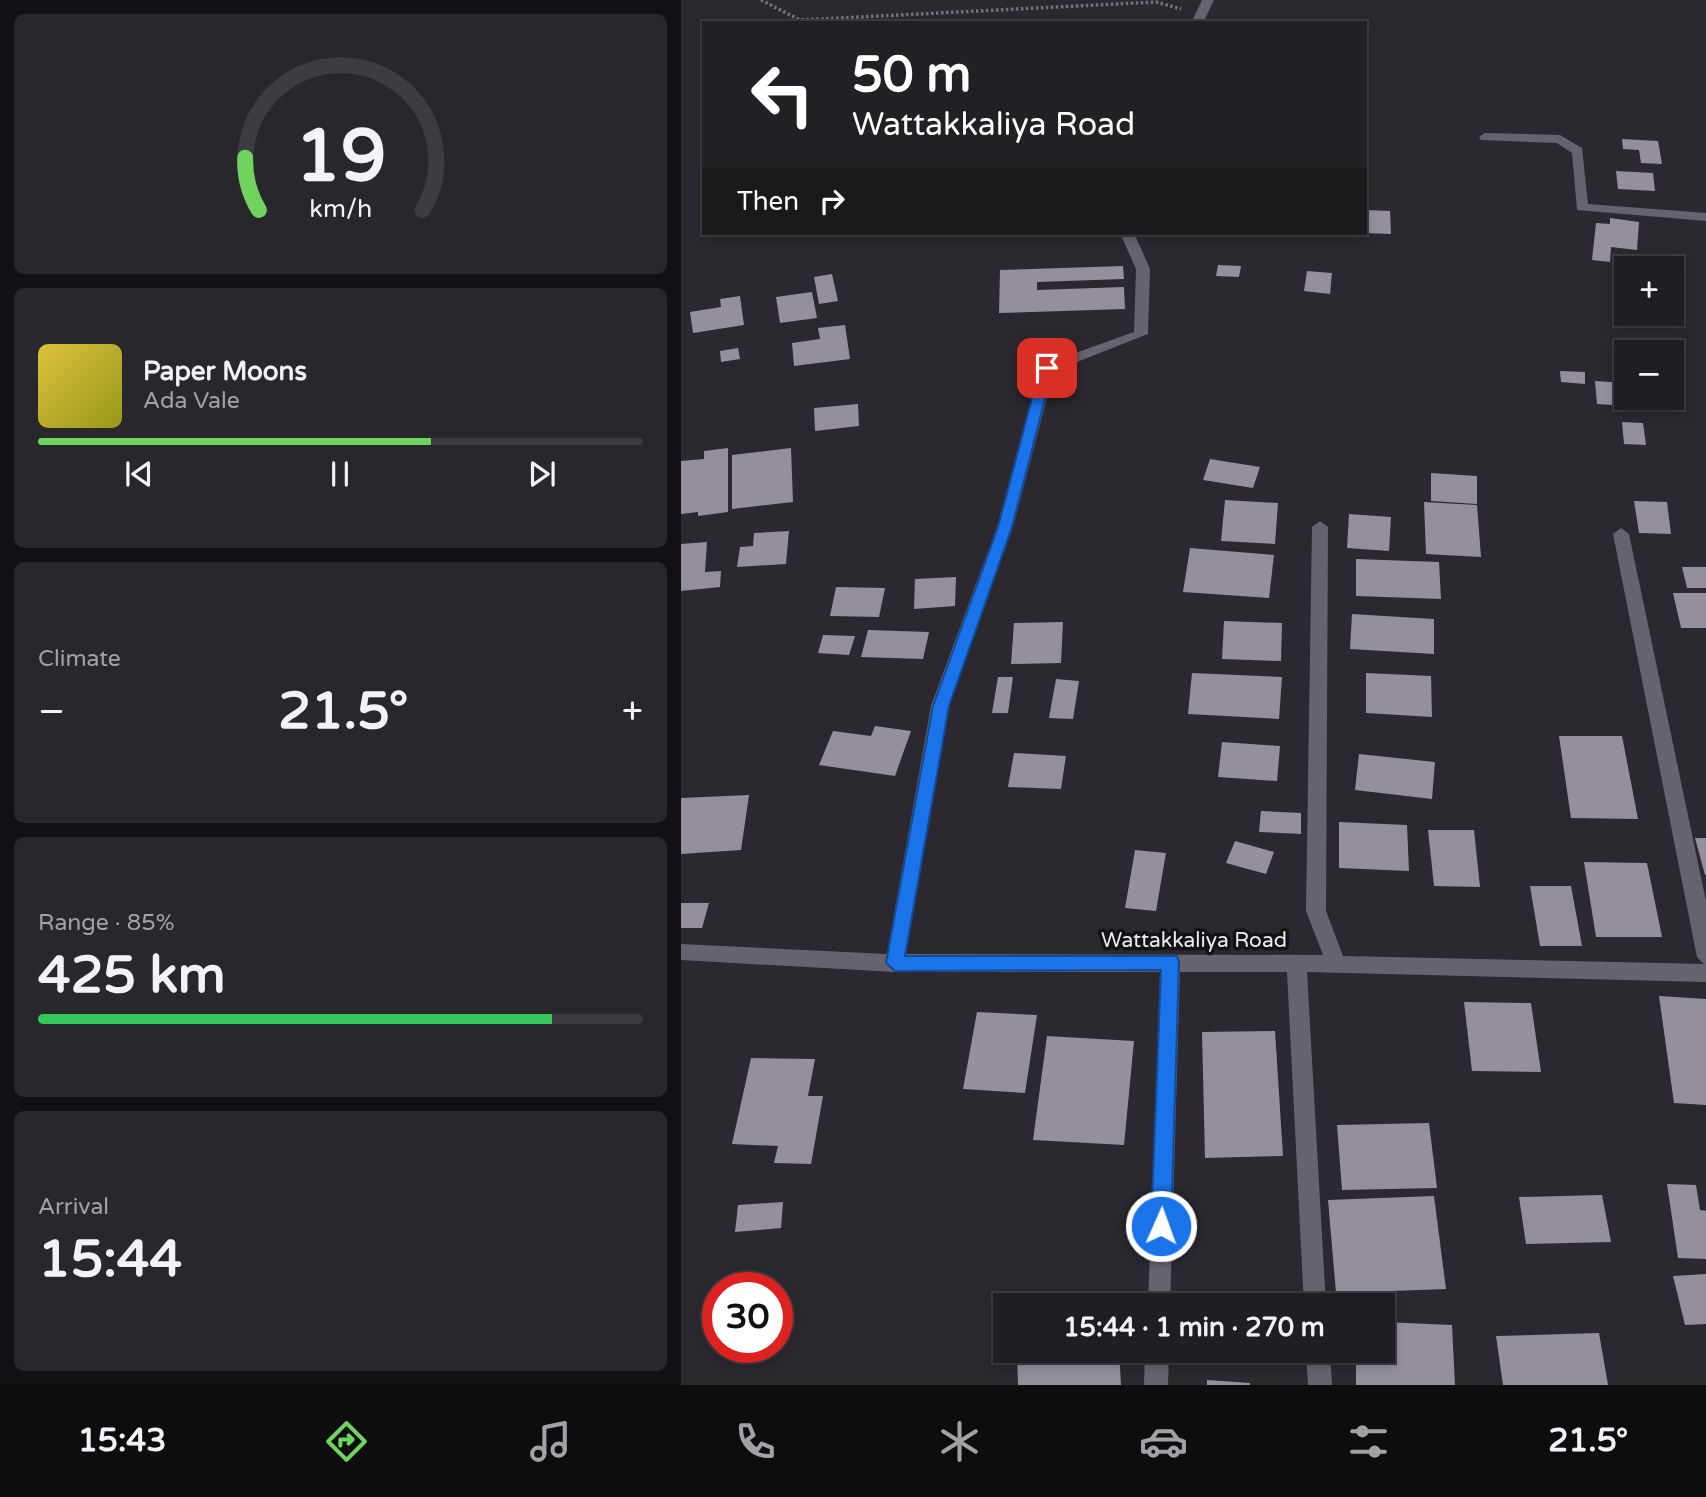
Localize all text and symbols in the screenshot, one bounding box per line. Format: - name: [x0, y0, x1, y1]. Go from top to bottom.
- text: 50 m: [852, 46, 971, 105]
- icon: left: [737, 49, 828, 140]
- text: Wattakkaliya Road: [852, 106, 1135, 144]
- text: 19: [295, 113, 386, 201]
- icon: right: [813, 182, 851, 220]
- text: Then: [737, 186, 799, 217]
- text: km/h: [309, 194, 372, 224]
- map controls: [1614, 256, 1684, 410]
- button: +: [1614, 256, 1684, 326]
- pin: [1017, 338, 1077, 398]
- button: −: [1614, 340, 1684, 410]
- icon: arrive: [1028, 349, 1066, 387]
- text: Paper Moons: [143, 356, 307, 387]
- text: Ada Vale: [143, 387, 240, 415]
- icon: previous: [120, 455, 158, 493]
- icon: pause: [321, 455, 359, 493]
- icon: next: [523, 455, 561, 493]
- text: Climate: [38, 645, 121, 673]
- text: 21.5°: [278, 680, 408, 743]
- text: −: [38, 689, 65, 735]
- text: +: [622, 689, 643, 735]
- text: Range · 85%: [38, 909, 174, 937]
- street label: Wattakkaliya Road: [1101, 928, 1287, 953]
- text: 425 km: [38, 944, 226, 1007]
- position arrow: [1124, 1189, 1198, 1263]
- text: Arrival: [38, 1193, 109, 1221]
- text: 15:44: [38, 1228, 182, 1291]
- speed limit sign: 30: [702, 1272, 793, 1363]
- text: 15:44 · 1 min · 270 m: [1063, 1312, 1325, 1343]
- icon: directions: [322, 1417, 371, 1466]
- icon: music: [526, 1417, 575, 1466]
- icon: phone: [731, 1417, 780, 1466]
- icon: climate: [935, 1417, 984, 1466]
- icon: car: [1139, 1417, 1188, 1466]
- icon: filters: [1344, 1417, 1393, 1466]
- text: 15:43: [78, 1422, 166, 1460]
- text: 21.5°: [1548, 1422, 1628, 1460]

